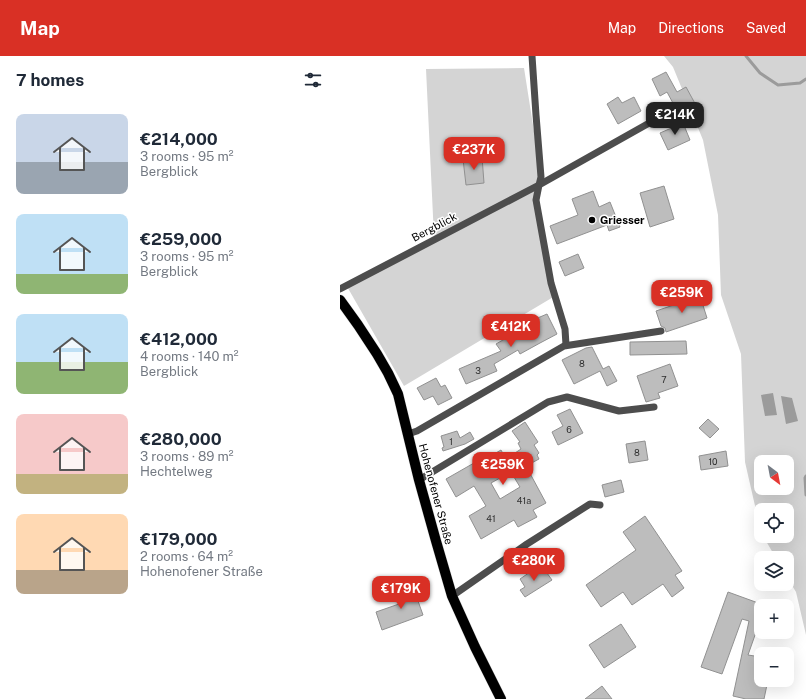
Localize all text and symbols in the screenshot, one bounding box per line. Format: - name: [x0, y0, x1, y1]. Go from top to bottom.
- text: Map: [20, 17, 60, 39]
- text: Map: [608, 20, 636, 36]
- text: Directions: [658, 20, 724, 36]
- text: Saved: [746, 20, 786, 36]
- icon: filters: [302, 69, 324, 91]
- text: 7 homes: [16, 70, 84, 90]
- pin: €214K: [647, 102, 703, 136]
- text: €214K: [655, 107, 695, 122]
- text: €214,000: [140, 129, 218, 149]
- icon: home: [48, 130, 96, 178]
- pin: €237K: [446, 137, 502, 171]
- text: €237K: [453, 142, 495, 157]
- text: 3 rooms · 95 m²: [140, 149, 234, 164]
- text: Bergblick: [140, 164, 198, 179]
- street label: Bergblick: [409, 210, 459, 244]
- place label: Griesser: [600, 214, 645, 226]
- marker: Griesser: [587, 215, 597, 225]
- text: €259,000: [140, 229, 222, 249]
- icon: home: [48, 230, 96, 278]
- text: 3 rooms · 95 m²: [140, 249, 234, 264]
- text: Bergblick: [140, 264, 198, 279]
- pin: €259K: [654, 280, 710, 314]
- text: €259K: [660, 285, 704, 300]
- pin: €412K: [483, 314, 539, 348]
- text: €412K: [491, 319, 531, 334]
- text: €412,000: [140, 329, 218, 349]
- icon: home: [48, 330, 96, 378]
- text: 4 rooms · 140 m²: [140, 349, 239, 364]
- house number: 8: [579, 358, 585, 369]
- text: Bergblick: [140, 364, 198, 379]
- house number: 3: [475, 365, 481, 376]
- house number: 7: [661, 374, 667, 385]
- house number: 6: [566, 424, 572, 435]
- text: €280,000: [140, 429, 222, 449]
- icon: home: [48, 430, 96, 478]
- house number: 1: [449, 436, 453, 447]
- street label: Hohenofener Straße: [417, 442, 455, 546]
- house number: 8: [634, 447, 640, 458]
- text: 3 rooms · 89 m²: [140, 449, 234, 464]
- pin: €259K: [475, 452, 531, 486]
- north arrow: [754, 455, 794, 495]
- map controls: [754, 455, 794, 687]
- house number: 10: [708, 456, 718, 467]
- text: €259K: [481, 457, 525, 472]
- text: Hechtelweg: [140, 464, 213, 479]
- house number: 41a: [517, 495, 531, 506]
- button: locate: [754, 503, 794, 543]
- house number: 41: [486, 513, 496, 524]
- text: €179,000: [140, 529, 218, 549]
- icon: home: [48, 530, 96, 578]
- pin: €280K: [506, 548, 562, 582]
- text: 2 rooms · 64 m²: [140, 549, 233, 564]
- button: layers: [754, 551, 794, 591]
- text: €280K: [512, 553, 556, 568]
- text: Hohenofener Straße: [140, 564, 263, 579]
- pin: €179K: [373, 576, 429, 610]
- text: €179K: [381, 581, 421, 596]
- button: +: [754, 599, 794, 639]
- button: −: [754, 647, 794, 687]

